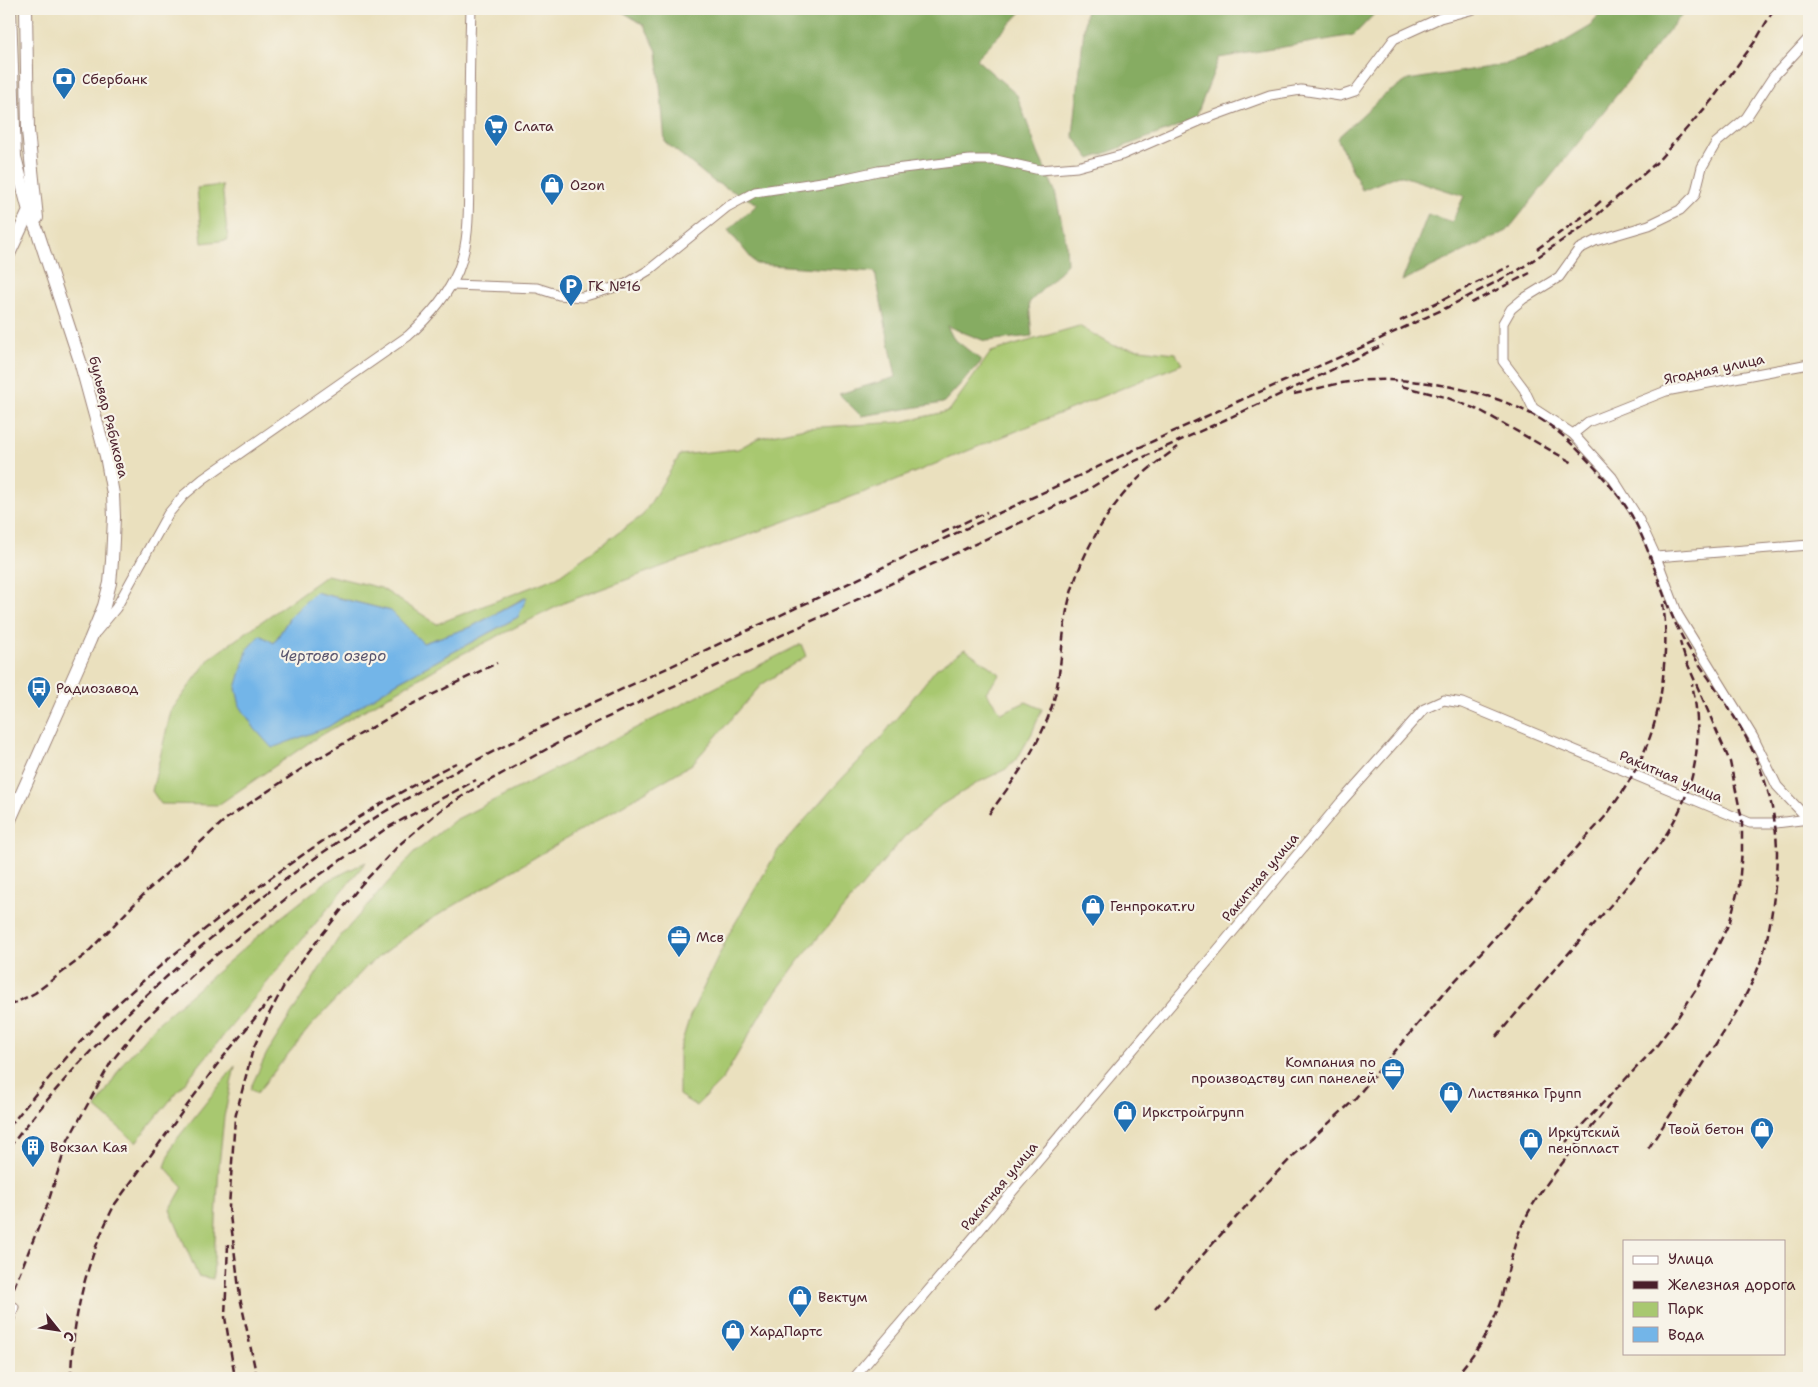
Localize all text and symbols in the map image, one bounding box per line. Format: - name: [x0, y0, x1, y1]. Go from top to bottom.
- bank icon: Сбербанк: [51, 66, 77, 100]
- place label: Сбербанк: [82, 70, 148, 88]
- supermarket icon: Слата: [483, 113, 509, 147]
- place label: Слата: [514, 117, 554, 135]
- shop icon: Ozon: [539, 172, 565, 206]
- place label: Ozon: [570, 176, 605, 194]
- parking icon: ГК №16: [558, 273, 584, 307]
- place label: ГК №16: [588, 277, 641, 295]
- street label: Ягодная улица: [1662, 349, 1766, 388]
- street label: бульвар Рябикова: [85, 354, 133, 480]
- water label: Чертово озеро: [280, 646, 386, 666]
- bus stop icon: Радиозавод: [26, 675, 52, 709]
- place label: Радиозавод: [56, 679, 139, 697]
- street label: Ракитная улица: [1617, 746, 1726, 806]
- street label: Ракитная улица: [1218, 829, 1303, 925]
- shop icon: Генпрокат.ru: [1080, 893, 1106, 927]
- place label: Генпрокат.ru: [1110, 897, 1195, 915]
- office icon: Мсв: [666, 924, 692, 958]
- place label: Мсв: [696, 928, 724, 946]
- place label: Компания по производству сип панелей: [1191, 1053, 1376, 1087]
- office icon: Компания по производству сип панелей: [1380, 1057, 1406, 1091]
- shop icon: Листвянка Групп: [1438, 1080, 1464, 1114]
- place label: Листвянка Групп: [1468, 1084, 1582, 1102]
- shop icon: Иркстройгрупп: [1112, 1099, 1138, 1133]
- place label: Иркстройгрупп: [1142, 1103, 1244, 1121]
- shop icon: Твой бетон: [1749, 1116, 1775, 1150]
- place label: Твой бетон: [1668, 1120, 1744, 1138]
- place label: Иркутский пенопласт: [1548, 1123, 1620, 1157]
- shop icon: Иркутский пенопласт: [1518, 1127, 1544, 1161]
- building icon: Вокзал Кая: [20, 1134, 46, 1168]
- place label: Вокзал Кая: [50, 1138, 128, 1156]
- street label: Ракитная улица: [957, 1138, 1042, 1234]
- legend: [1623, 1240, 1786, 1354]
- text: Улица: [1668, 1249, 1714, 1269]
- text: Железная дорога: [1668, 1275, 1796, 1295]
- shop icon: Вектум: [787, 1284, 813, 1318]
- place label: Вектум: [818, 1288, 868, 1306]
- text: Парк: [1668, 1299, 1704, 1319]
- north arrow: [32, 1304, 82, 1354]
- shop icon: ХардПартс: [720, 1318, 746, 1352]
- place label: ХардПартс: [750, 1322, 823, 1340]
- text: Вода: [1668, 1325, 1705, 1345]
- text: С: [59, 1328, 79, 1345]

